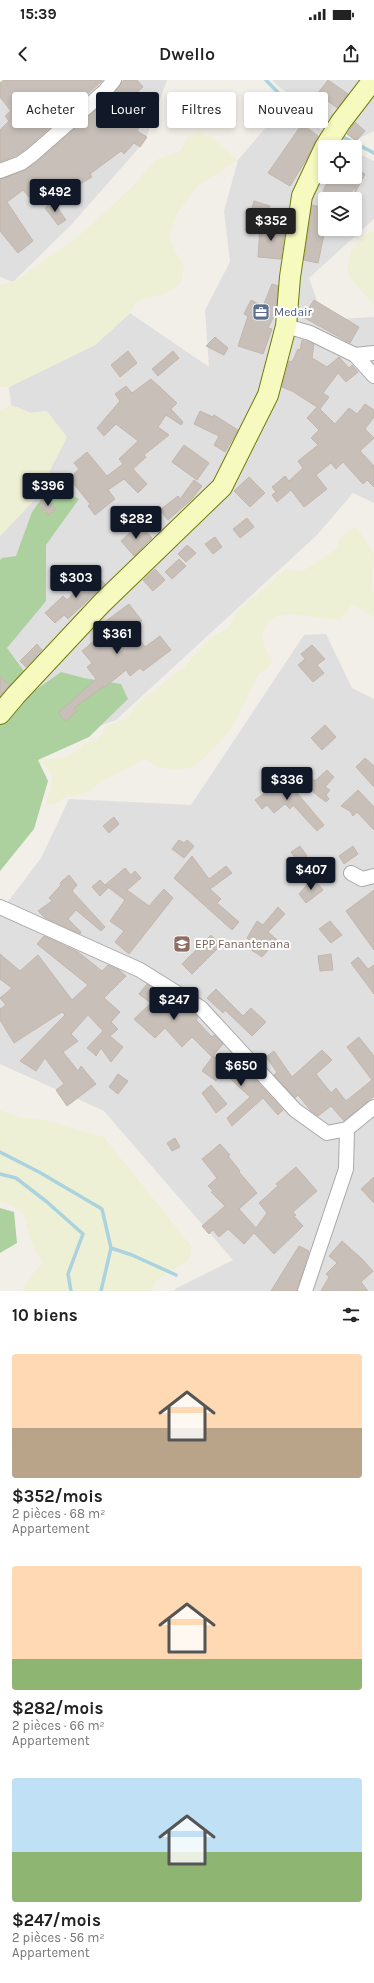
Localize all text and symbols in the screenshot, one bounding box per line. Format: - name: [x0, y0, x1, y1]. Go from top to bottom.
- text: 15:39: [20, 5, 57, 23]
- icon: back: [12, 43, 34, 65]
- text: Dwello: [159, 43, 215, 65]
- icon: share: [340, 43, 362, 65]
- chip: Acheter: [12, 92, 88, 128]
- chip: Louer: [96, 92, 159, 128]
- chip: Filtres: [167, 92, 236, 128]
- chip: Nouveau: [244, 92, 328, 128]
- map controls: [318, 140, 362, 236]
- button: locate: [318, 140, 362, 184]
- pin: $492: [31, 179, 79, 213]
- text: $492: [39, 184, 71, 199]
- button: layers: [318, 192, 362, 236]
- pin: $352: [247, 208, 295, 242]
- text: $352: [255, 213, 287, 228]
- office icon: Medair: [251, 302, 271, 322]
- place label: Medair: [274, 305, 313, 319]
- pin: $396: [24, 473, 72, 507]
- text: $396: [32, 478, 64, 493]
- pin: $282: [112, 506, 160, 540]
- text: $282: [119, 511, 153, 526]
- pin: $303: [52, 565, 100, 599]
- text: $303: [59, 570, 93, 585]
- pin: $361: [93, 621, 141, 655]
- text: $361: [102, 626, 132, 641]
- pin: $336: [263, 767, 311, 801]
- text: $336: [270, 772, 304, 787]
- pin: $407: [287, 857, 335, 891]
- text: $407: [295, 862, 327, 877]
- school or university icon: EPP Fanantenana: [172, 934, 192, 954]
- place label: EPP Fanantenana: [195, 937, 290, 951]
- pin: $247: [150, 987, 198, 1021]
- text: $247: [158, 992, 190, 1007]
- pin: $650: [217, 1053, 265, 1087]
- text: $650: [225, 1058, 257, 1073]
- icon: filters: [340, 1304, 362, 1326]
- text: 10 biens: [12, 1305, 78, 1325]
- icon: home: [151, 1380, 223, 1452]
- text: $352/mois: [12, 1486, 103, 1506]
- text: 2 pièces · 68 m²: [12, 1506, 105, 1521]
- text: Appartement: [12, 1521, 90, 1536]
- icon: home: [151, 1592, 223, 1664]
- text: $282/mois: [12, 1698, 104, 1718]
- text: 2 pièces · 66 m²: [12, 1718, 105, 1733]
- text: Appartement: [12, 1733, 90, 1748]
- icon: home: [151, 1804, 223, 1876]
- text: $247/mois: [12, 1910, 101, 1930]
- text: 2 pièces · 56 m²: [12, 1930, 105, 1945]
- text: Appartement: [12, 1945, 90, 1960]

